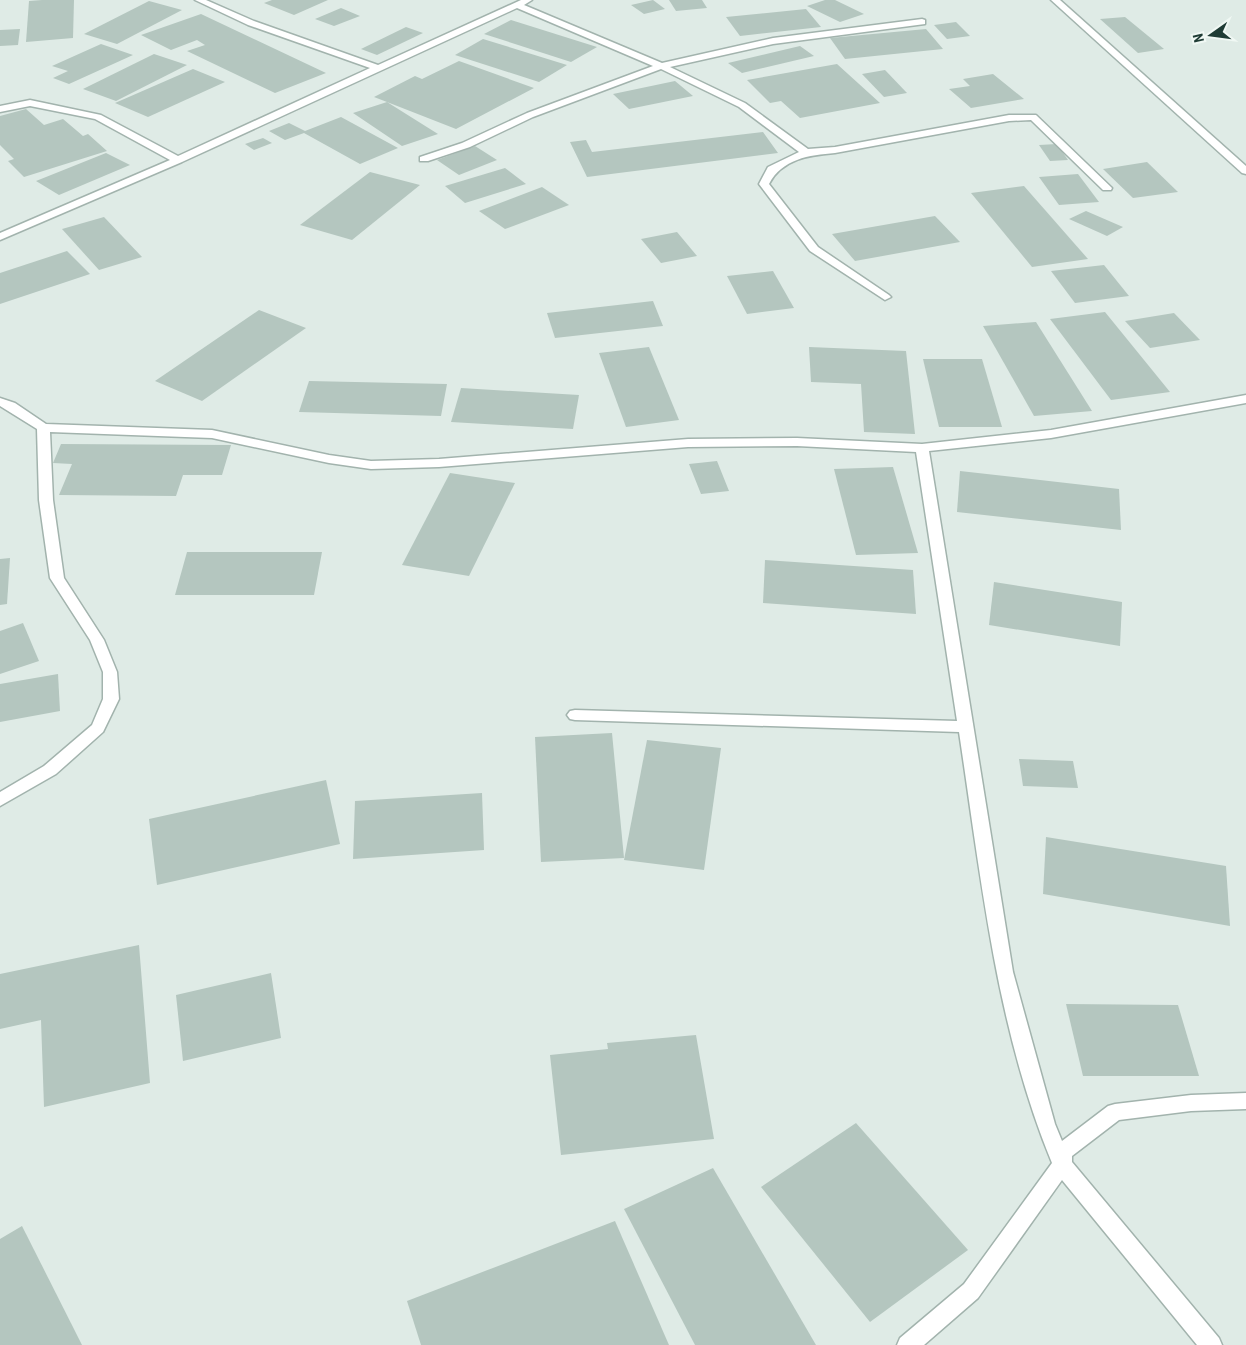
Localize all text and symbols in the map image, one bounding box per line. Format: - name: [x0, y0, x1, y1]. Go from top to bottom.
- north arrow: [1186, 10, 1236, 60]
- text: N: [1190, 32, 1207, 44]

